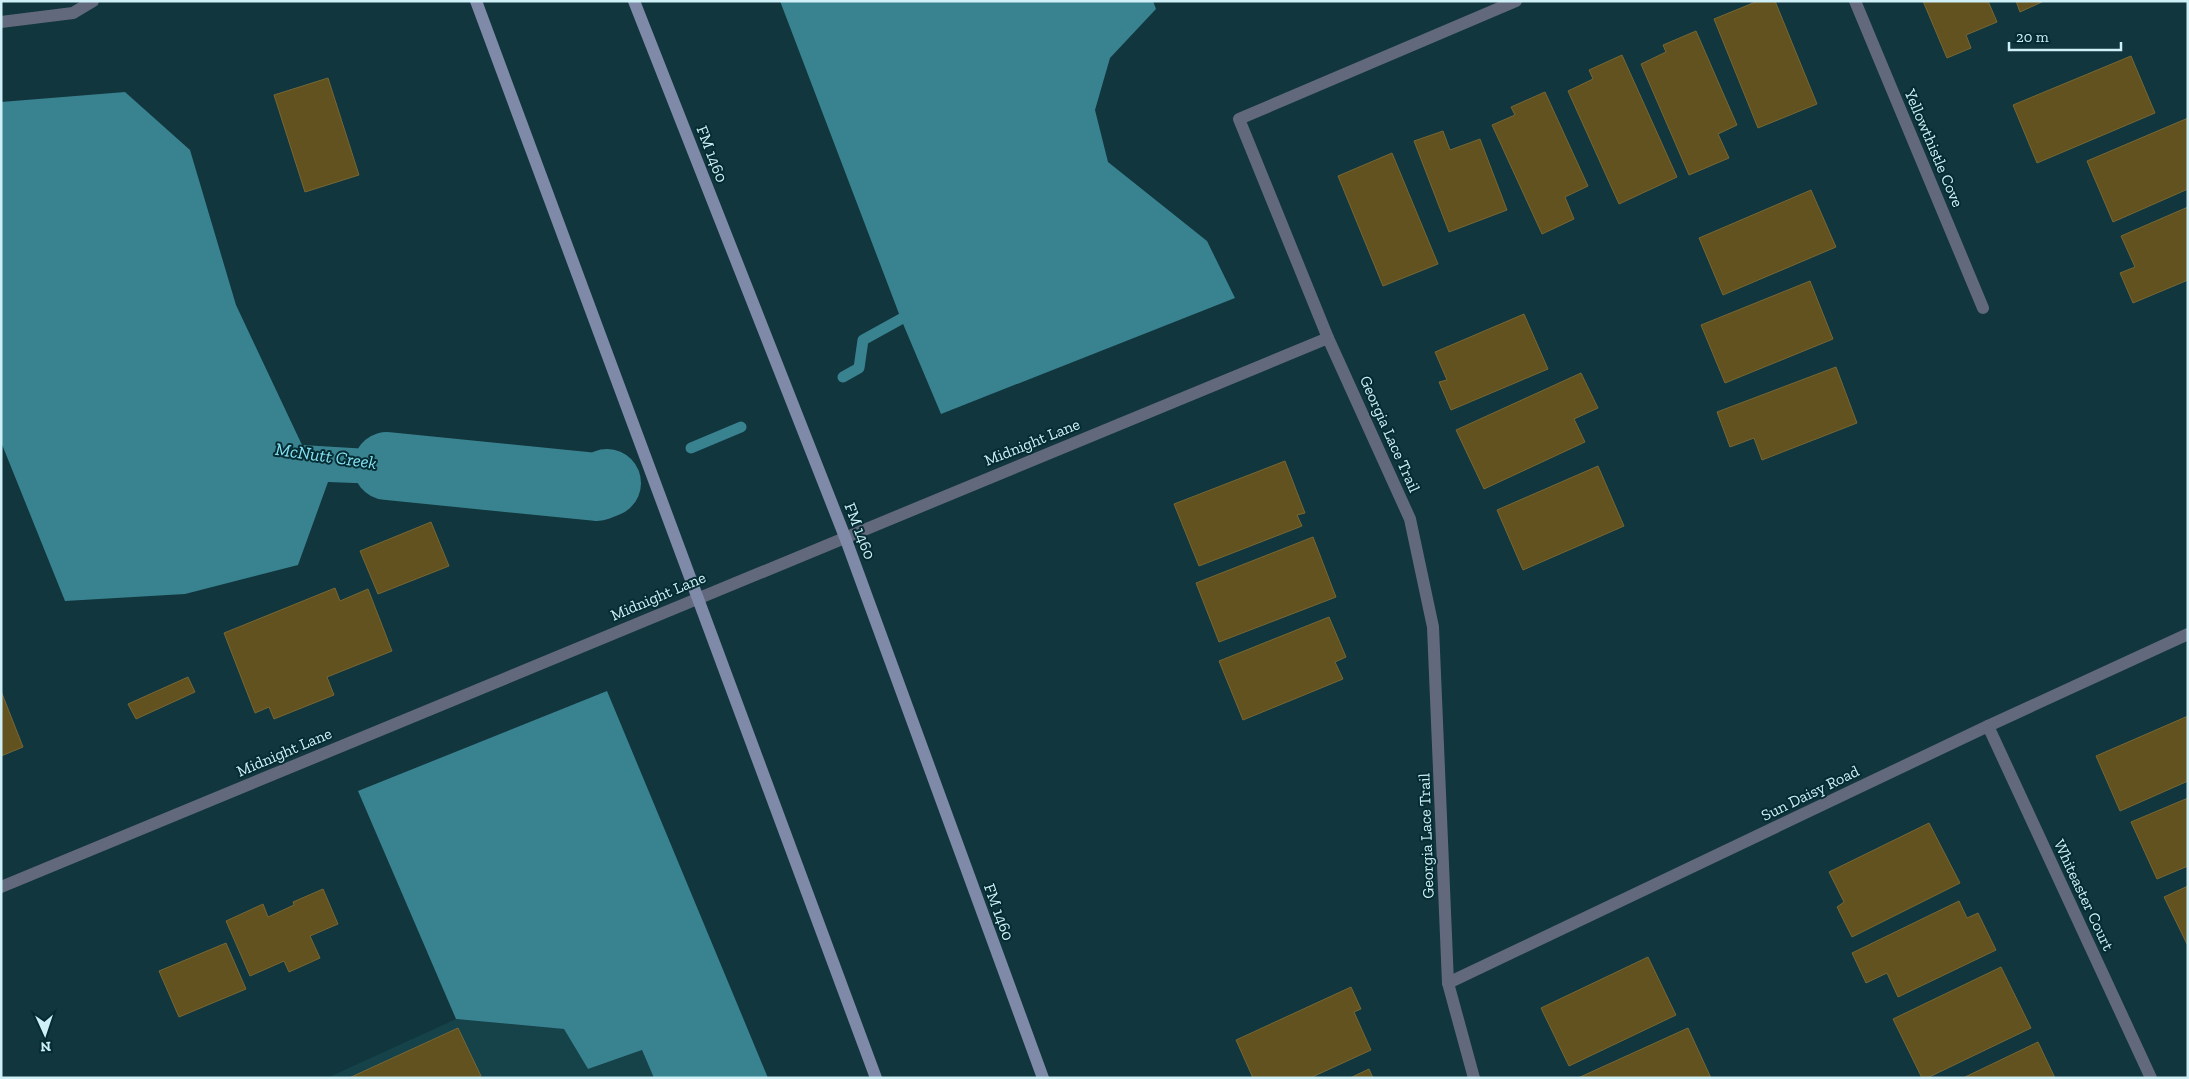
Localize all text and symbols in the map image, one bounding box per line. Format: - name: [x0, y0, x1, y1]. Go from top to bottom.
- scale bar: [2009, 20, 2122, 52]
- text: 20 m: [2016, 28, 2049, 46]
- street label: Yellowthistle Cove: [1900, 85, 1967, 210]
- street label: FM 1460: [693, 123, 731, 185]
- street label: Georgia Lace Trail: [1356, 373, 1424, 495]
- street label: Midnight Lane: [981, 414, 1083, 470]
- water label: McNutt Creek: [274, 438, 378, 474]
- street label: FM 1460: [841, 500, 879, 562]
- street label: Midnight Lane: [608, 567, 708, 625]
- street label: Midnight Lane: [234, 723, 334, 781]
- street label: Sun Daisy Road: [1758, 761, 1862, 825]
- street label: Georgia Lace Trail: [1414, 773, 1438, 899]
- street label: Whiteaster Court: [2050, 836, 2118, 954]
- street label: FM 1460: [980, 881, 1018, 943]
- north arrow: [20, 1009, 70, 1059]
- text: N: [40, 1038, 51, 1055]

